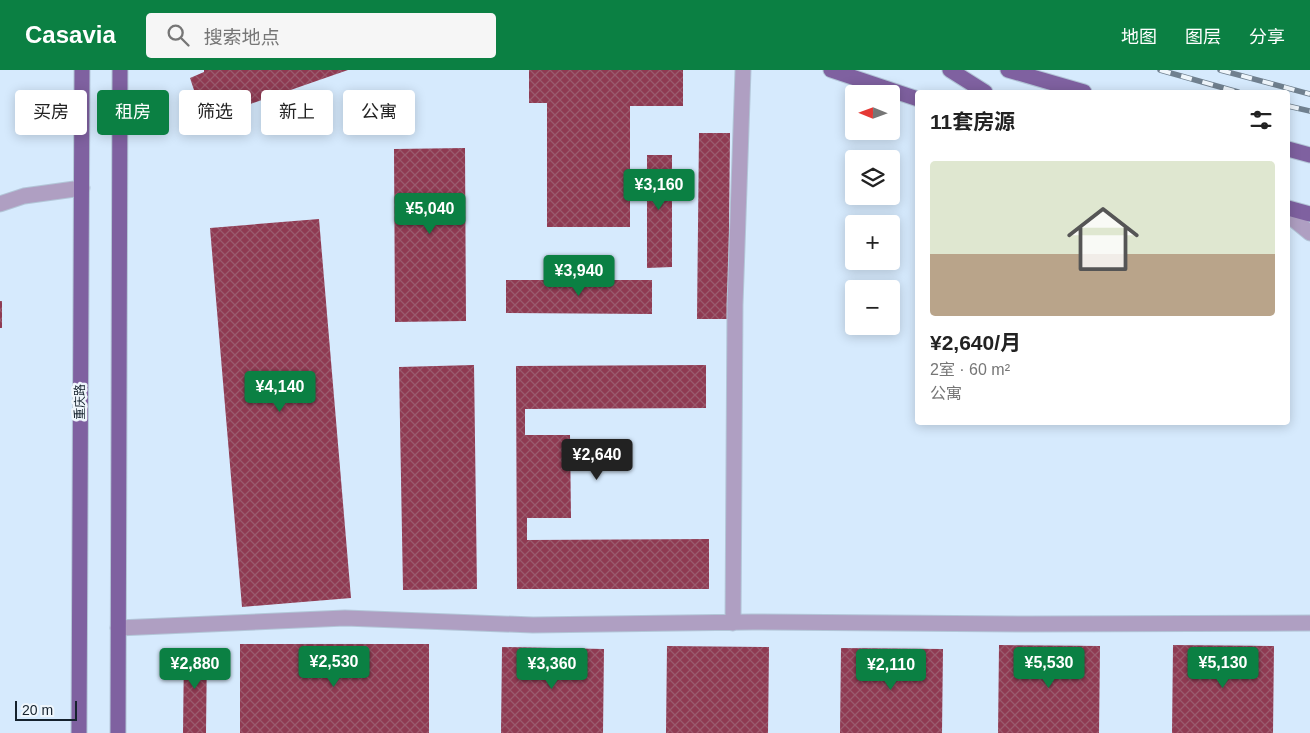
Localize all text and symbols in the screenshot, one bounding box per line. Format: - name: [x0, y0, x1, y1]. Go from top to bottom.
- search box: [146, 13, 496, 58]
- text: Casavia: [25, 21, 116, 48]
- icon: search: [164, 21, 192, 49]
- text: 搜索地点: [204, 27, 280, 48]
- text: 地图: [1121, 27, 1157, 47]
- text: 图层: [1185, 27, 1221, 47]
- text: 分享: [1249, 27, 1285, 47]
- north arrow: [845, 85, 900, 140]
- map controls: [845, 85, 900, 335]
- chip: 买房: [15, 90, 87, 135]
- chip: 租房: [97, 90, 169, 135]
- chip: 筛选: [179, 90, 251, 135]
- chip: 新上: [261, 90, 333, 135]
- chip: 公寓: [343, 90, 415, 135]
- icon: filters: [1247, 106, 1275, 134]
- text: 11套房源: [930, 110, 1015, 133]
- button: layers: [845, 150, 900, 205]
- pin: ¥3,160: [618, 168, 700, 211]
- text: ¥3,160: [635, 176, 683, 193]
- pin: ¥5,040: [389, 192, 471, 235]
- icon: home: [1058, 194, 1148, 284]
- text: ¥5,040: [406, 200, 454, 217]
- button: +: [845, 215, 900, 270]
- pin: ¥3,940: [538, 254, 620, 297]
- text: ¥3,940: [555, 262, 603, 279]
- button: −: [845, 280, 900, 335]
- text: ¥2,640/月: [930, 331, 1021, 354]
- text: 2室 · 60 m²: [930, 361, 1010, 378]
- pin: ¥4,140: [239, 370, 321, 413]
- text: ¥4,140: [256, 378, 304, 395]
- street label: 重庆路: [73, 384, 87, 420]
- text: 公寓: [930, 385, 962, 402]
- pin: ¥2,640: [556, 438, 638, 481]
- text: ¥2,640: [573, 446, 621, 463]
- pin: ¥2,530: [293, 646, 375, 688]
- pin: ¥5,530: [1008, 646, 1090, 689]
- pin: ¥5,130: [1182, 646, 1264, 689]
- pin: ¥2,880: [154, 648, 236, 690]
- pin: ¥3,360: [511, 648, 593, 690]
- pin: ¥2,110: [850, 648, 932, 691]
- text: ¥2,530: [310, 653, 358, 670]
- text: ¥5,530: [1025, 654, 1073, 671]
- text: ¥5,130: [1199, 654, 1247, 671]
- text: ¥2,880: [171, 655, 219, 672]
- text: ¥3,360: [528, 655, 576, 672]
- text: ¥2,110: [867, 656, 915, 673]
- scale bar: [15, 698, 78, 721]
- text: 20 m: [22, 702, 53, 718]

